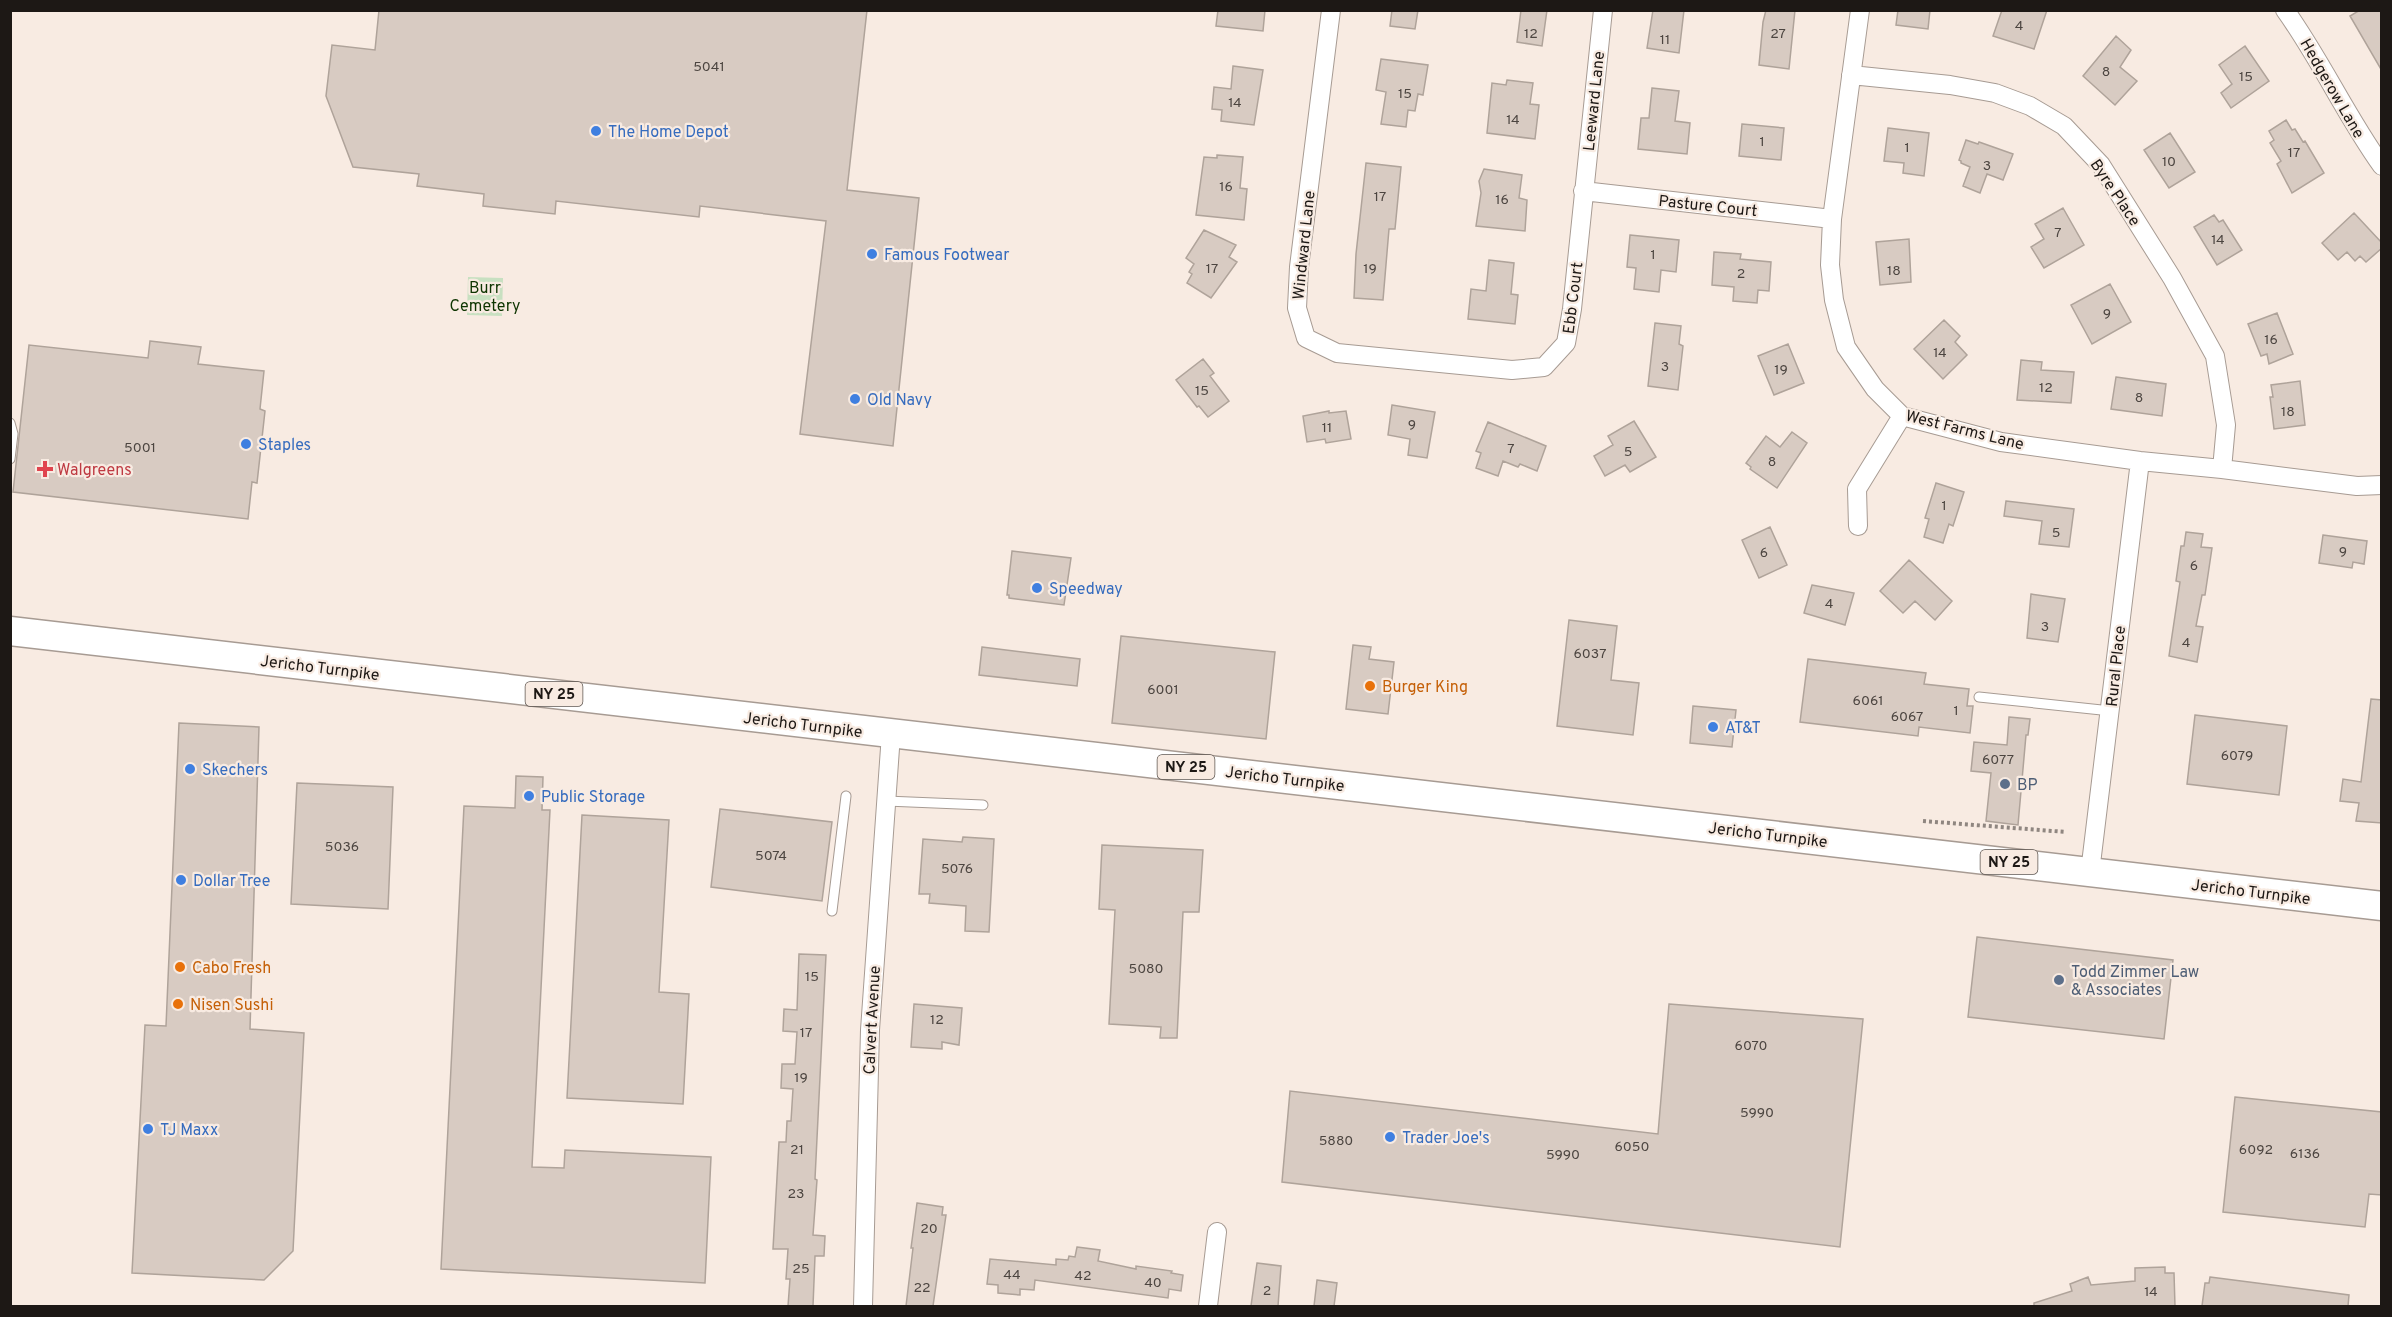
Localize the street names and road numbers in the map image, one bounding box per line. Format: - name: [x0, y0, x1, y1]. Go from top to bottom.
- street label: Hedgerow Lane: [2295, 35, 2368, 143]
- street label: Leeward Lane: [1580, 50, 1610, 152]
- street label: Byre Place: [2085, 156, 2144, 230]
- street label: Windward Lane: [1289, 190, 1321, 301]
- street label: Pasture Court: [1657, 192, 1758, 222]
- street label: Ebb Court: [1560, 261, 1588, 335]
- street label: West Farms Lane: [1903, 407, 2026, 455]
- street label: Rural Place: [2103, 625, 2131, 708]
- street label: Jericho Turnpike: [259, 652, 380, 686]
- road number: NY 25: [526, 682, 582, 706]
- street label: Jericho Turnpike: [742, 709, 863, 743]
- road number: NY 25: [1158, 755, 1214, 779]
- street label: Jericho Turnpike: [1224, 763, 1345, 797]
- street label: Jericho Turnpike: [1707, 819, 1828, 853]
- road number: NY 25: [1980, 850, 2038, 874]
- street label: Jericho Turnpike: [2190, 876, 2311, 910]
- street label: Calvert Avenue: [860, 965, 886, 1075]

